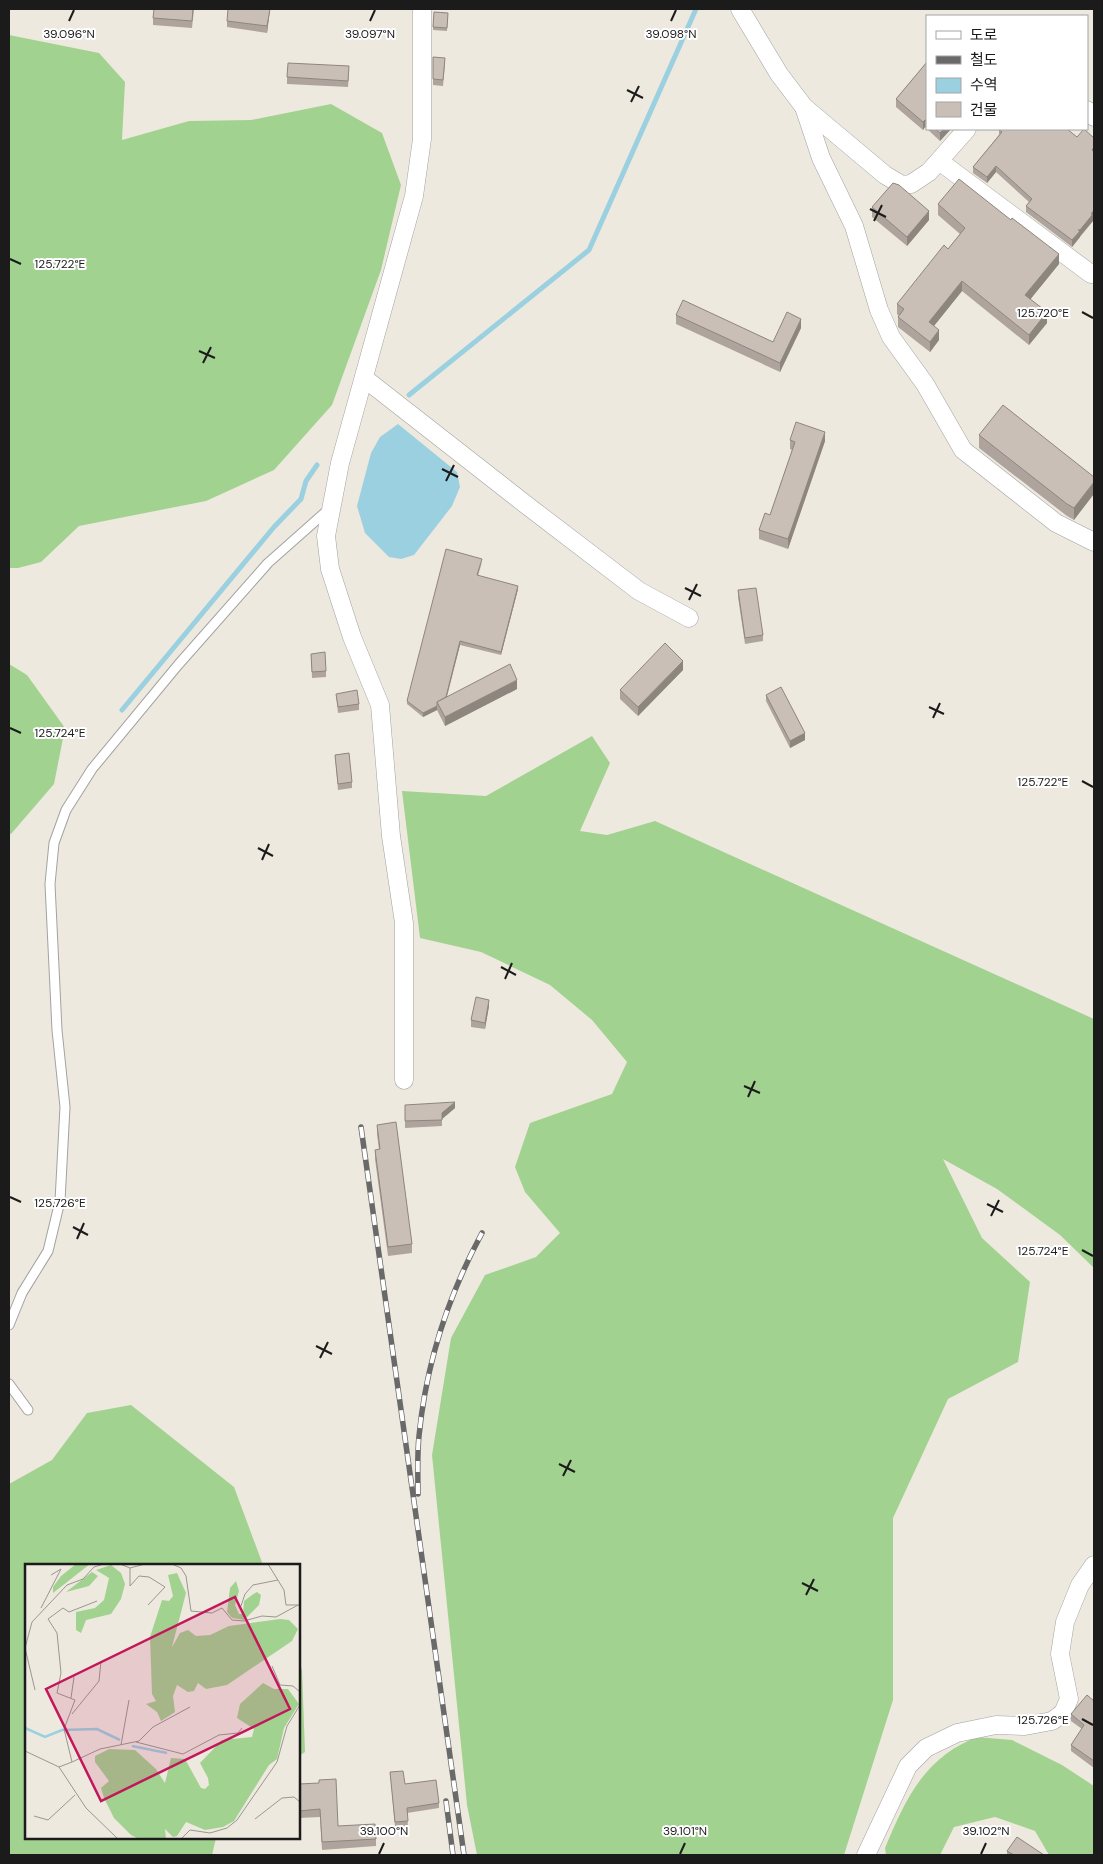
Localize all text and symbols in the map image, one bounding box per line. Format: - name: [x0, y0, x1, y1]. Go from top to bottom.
- legend: [926, 15, 1088, 130]
- text: 도로: [970, 25, 998, 45]
- text: 39.096°N: [43, 26, 95, 42]
- text: 39.097°N: [345, 26, 395, 42]
- text: 39.098°N: [645, 26, 697, 42]
- text: 철도: [970, 50, 998, 70]
- text: 수역: [970, 75, 998, 95]
- text: 건물: [970, 100, 998, 120]
- text: 125.722°E: [35, 256, 86, 272]
- text: 125.720°E: [1017, 305, 1069, 321]
- text: 125.724°E: [35, 725, 86, 741]
- text: 125.722°E: [1018, 774, 1069, 790]
- text: 125.726°E: [34, 1195, 86, 1211]
- text: 125.724°E: [1018, 1243, 1069, 1259]
- inset map: [25, 1564, 300, 1839]
- text: 125.726°E: [1017, 1712, 1069, 1728]
- text: 39.100°N: [360, 1823, 408, 1839]
- text: 39.101°N: [663, 1823, 707, 1839]
- text: 39.102°N: [962, 1823, 1010, 1839]

